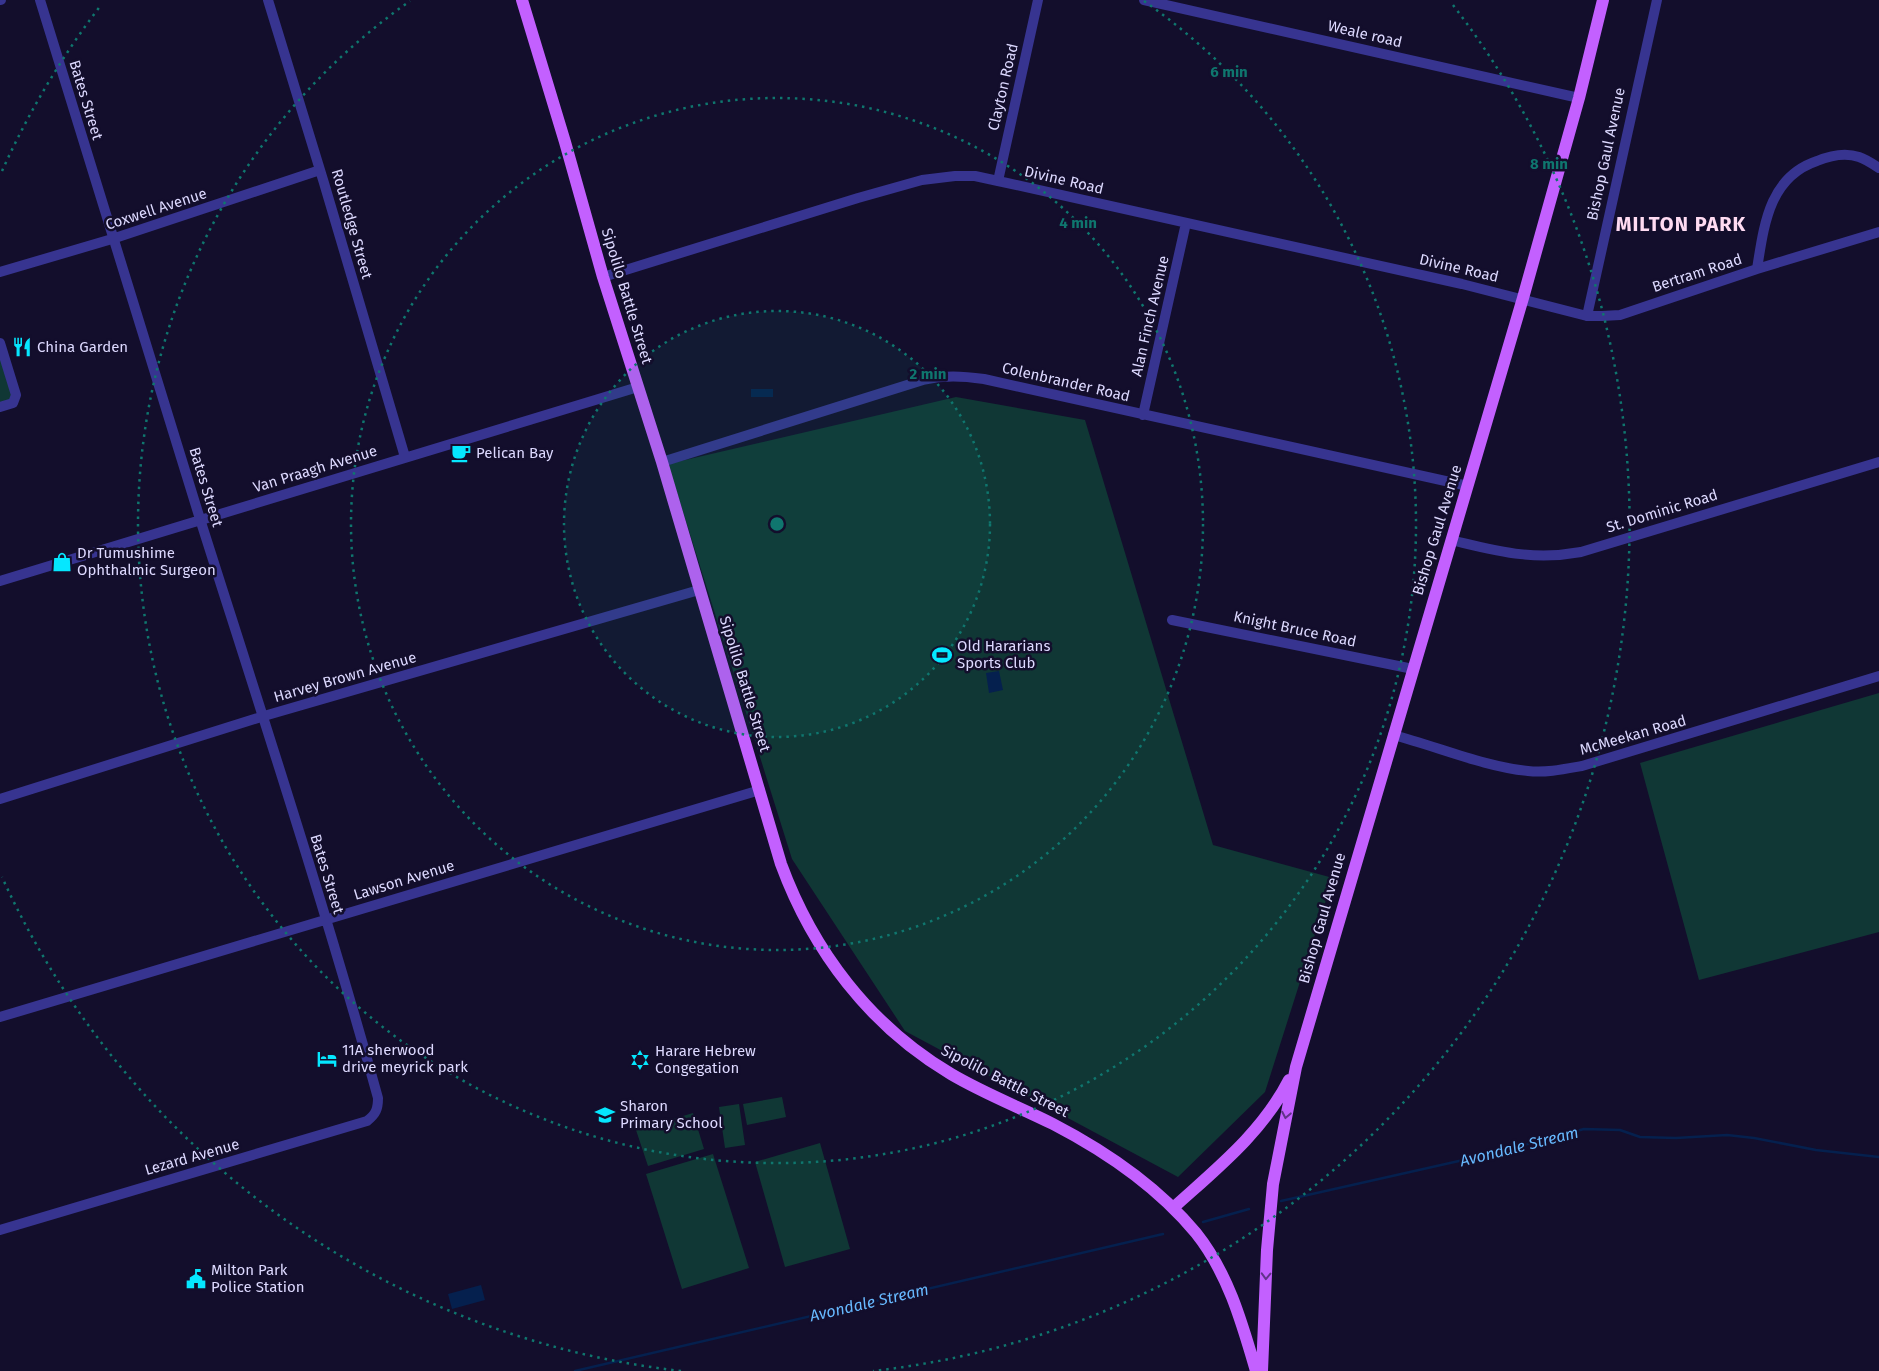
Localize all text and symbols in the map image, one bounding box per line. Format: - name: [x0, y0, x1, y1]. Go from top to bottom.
- street label: Weale road: [1326, 17, 1404, 51]
- street label: Clayton Road: [984, 42, 1022, 132]
- street label: Bates Street: [65, 58, 107, 143]
- text: 6 min: [1210, 63, 1248, 81]
- street label: Bishop Gaul Avenue: [1583, 86, 1629, 222]
- text: 8 min: [1530, 155, 1568, 173]
- street label: Divine Road: [1022, 162, 1106, 198]
- street label: Routledge Street: [328, 167, 376, 282]
- street label: Coxwell Avenue: [103, 184, 209, 234]
- district label: MILTON PARK: [1616, 212, 1746, 236]
- text: 4 min: [1059, 214, 1097, 232]
- street label: Sipolilo Battle Street: [598, 226, 656, 367]
- street label: Divine Road: [1417, 250, 1501, 286]
- street label: Bertram Road: [1650, 250, 1744, 296]
- street label: Alan Finch Avenue: [1127, 254, 1173, 378]
- restaurant icon: China Garden: [11, 336, 33, 358]
- place label: China Garden: [37, 338, 128, 356]
- street label: Colenbrander Road: [1000, 359, 1132, 405]
- text: 2 min: [910, 365, 946, 383]
- street label: Van Praagh Avenue: [251, 442, 379, 496]
- cafe icon: Pelican Bay: [450, 442, 472, 464]
- place label: Pelican Bay: [476, 444, 554, 462]
- street label: Bates Street: [185, 445, 227, 530]
- street label: Bishop Gaul Avenue: [1409, 463, 1465, 597]
- street label: St. Dominic Road: [1604, 486, 1720, 536]
- centre of rings: [768, 515, 786, 533]
- place label: Dr Tumushime Ophthalmic Surgeon: [77, 544, 216, 579]
- shop icon: Dr Tumushime Ophthalmic Surgeon: [51, 551, 73, 573]
- street label: Knight Bruce Road: [1232, 607, 1358, 651]
- street label: Sipolilo Battle Street: [716, 614, 774, 755]
- place label: Old Hararians Sports Club: [957, 637, 1050, 672]
- sports icon: Old Hararians Sports Club: [931, 644, 953, 666]
- street label: Harvey Brown Avenue: [272, 648, 418, 706]
- street label: McMeekan Road: [1578, 711, 1688, 759]
- street label: Bates Street: [306, 832, 348, 917]
- street label: Bishop Gaul Avenue: [1295, 850, 1349, 986]
- street label: Lawson Avenue: [351, 856, 457, 904]
- place label: 11A sherwood drive meyrick park: [342, 1041, 468, 1076]
- street label: Sipolilo Battle Street: [938, 1041, 1072, 1121]
- place label: Harare Hebrew Congegation: [655, 1042, 756, 1077]
- hotel icon: 11A sherwood drive meyrick park: [316, 1048, 338, 1070]
- synagogue icon: Harare Hebrew Congegation: [629, 1049, 651, 1071]
- place label: Sharon Primary School: [620, 1097, 723, 1132]
- school or university icon: Sharon Primary School: [594, 1104, 616, 1126]
- one-way arrow: [1282, 1110, 1292, 1119]
- water label: Avondale Stream: [1457, 1123, 1580, 1171]
- street label: Lezard Avenue: [143, 1135, 241, 1179]
- place label: Milton Park Police Station: [211, 1261, 305, 1296]
- public building icon: Milton Park Police Station: [185, 1268, 207, 1290]
- one-way arrow: [1261, 1272, 1271, 1280]
- water label: Avondale Stream: [807, 1280, 930, 1326]

